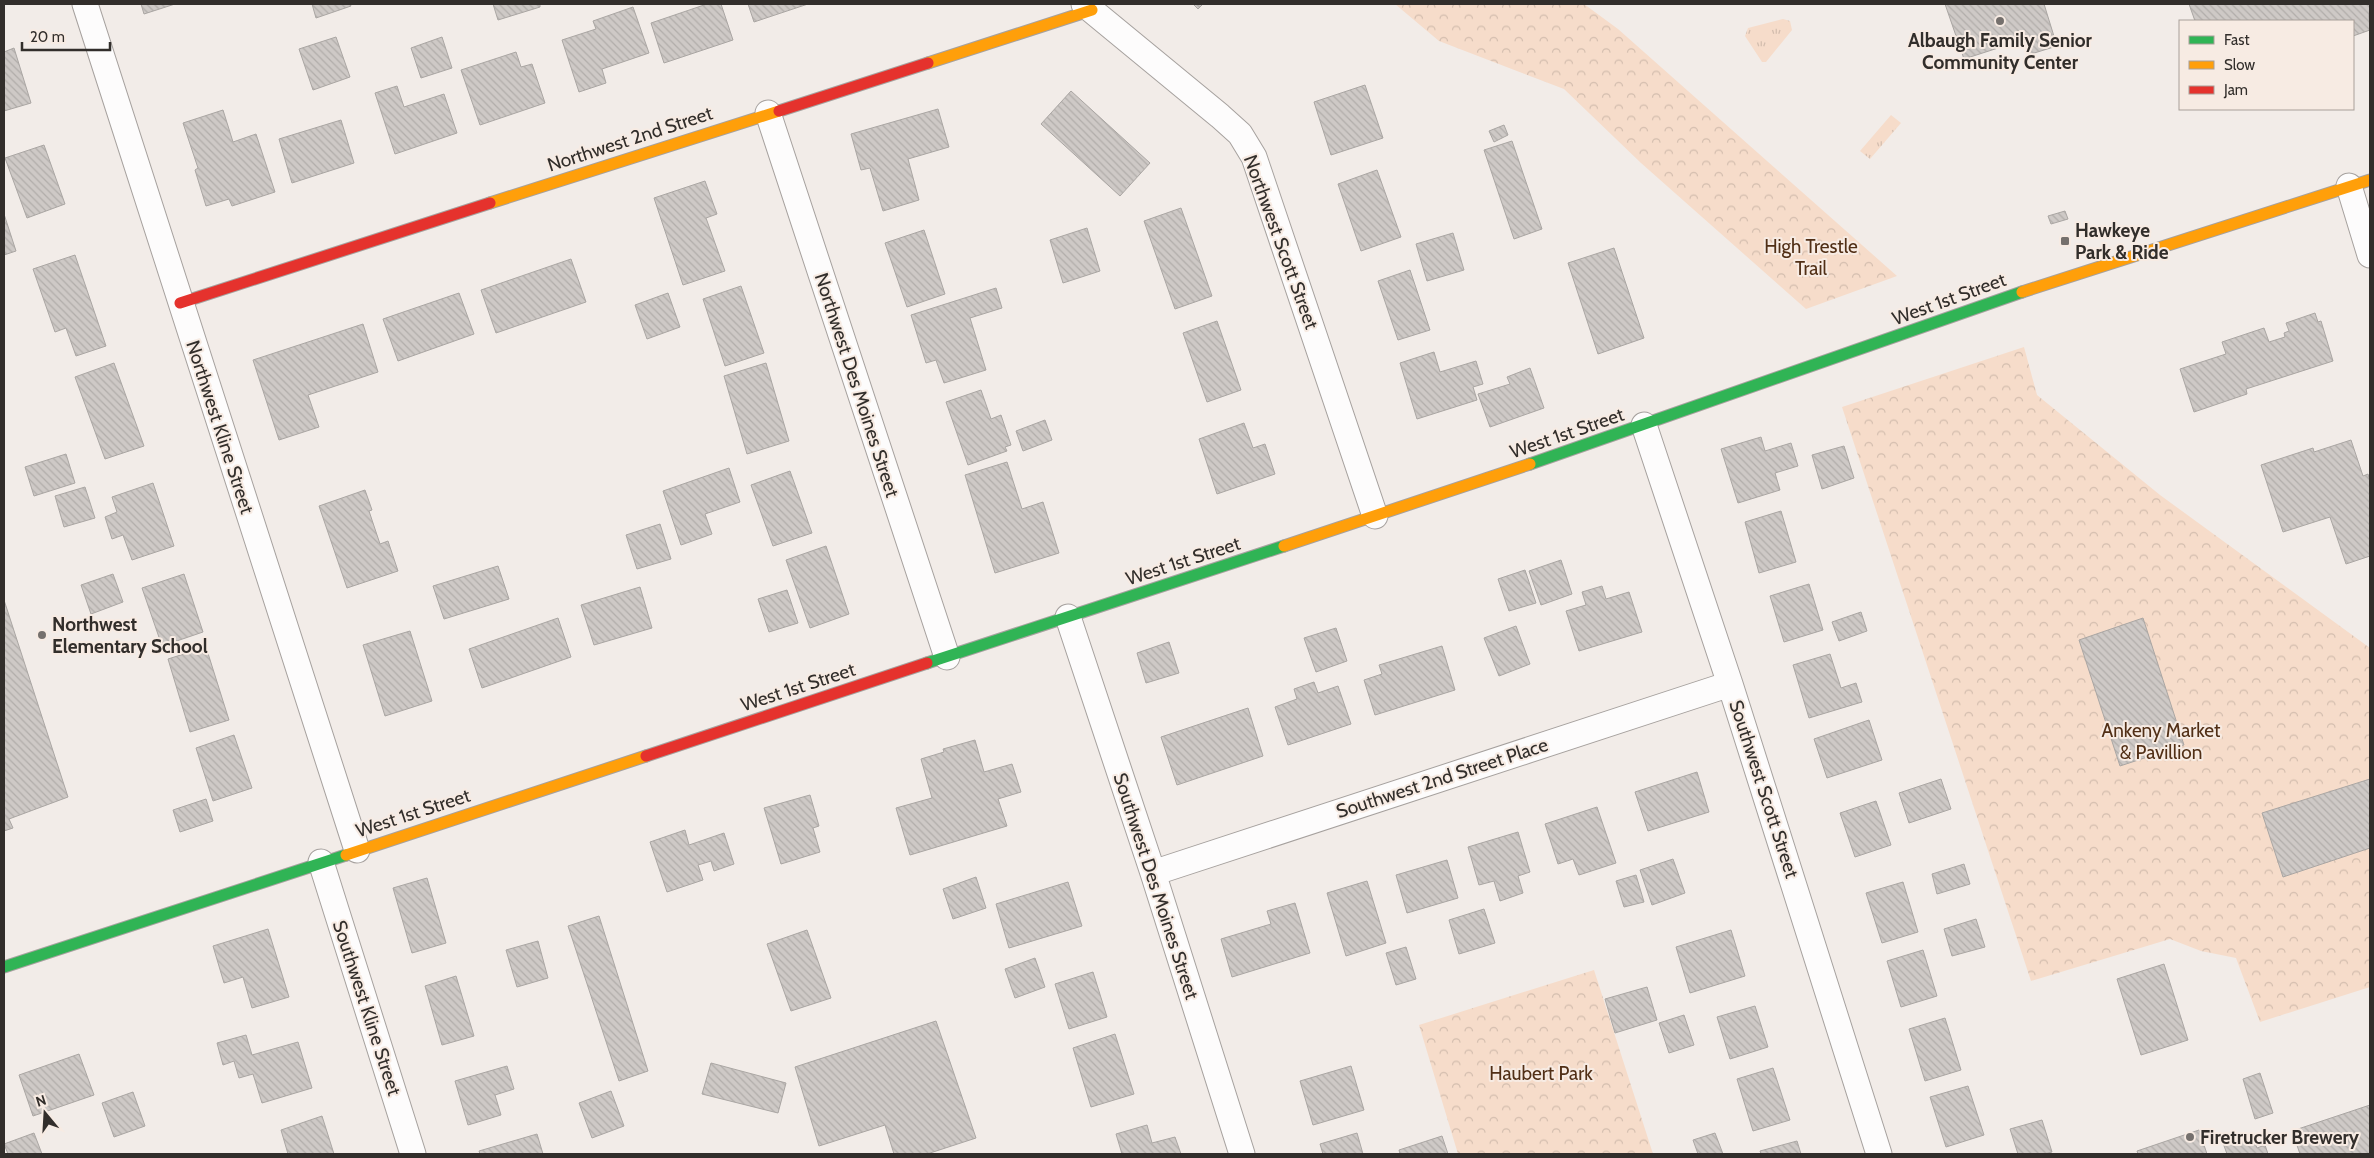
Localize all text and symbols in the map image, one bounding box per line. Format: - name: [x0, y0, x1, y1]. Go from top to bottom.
- marker: Albaugh Family Senior Community Center: [1994, 15, 2006, 27]
- scale bar: [22, 20, 110, 52]
- legend: [2179, 20, 2354, 110]
- text: 20 m: [30, 28, 65, 46]
- place label: Albaugh Family Senior Community Center: [1908, 29, 2093, 74]
- text: Fast: [2224, 31, 2249, 49]
- text: Slow: [2224, 56, 2255, 74]
- text: Jam: [2223, 81, 2248, 99]
- street label: Northwest 2nd Street: [545, 101, 716, 177]
- street label: Northwest Scott Street: [1239, 152, 1323, 333]
- place label: Hawkeye Park & Ride: [2075, 219, 2169, 264]
- park label: High Trestle Trail: [1764, 235, 1858, 280]
- marker: Hawkeye Park & Ride: [2059, 235, 2071, 247]
- street label: West 1st Street: [1889, 268, 2009, 330]
- street label: Northwest Des Moines Street: [810, 270, 904, 501]
- street label: Northwest Kline Street: [181, 337, 259, 517]
- street label: West 1st Street: [1507, 403, 1628, 463]
- street label: West 1st Street: [1123, 531, 1244, 590]
- place label: Northwest Elementary School: [52, 613, 208, 658]
- marker: Northwest Elementary School: [36, 629, 48, 641]
- street label: West 1st Street: [738, 657, 859, 716]
- street label: Southwest Scott Street: [1724, 697, 1804, 881]
- park label: Ankeny Market & Pavillion: [2101, 719, 2221, 764]
- street label: Southwest 2nd Street Place: [1333, 733, 1551, 823]
- street label: Southwest Des Moines Street: [1109, 770, 1204, 1003]
- street label: West 1st Street: [353, 783, 474, 842]
- street label: Southwest Kline Street: [328, 918, 406, 1099]
- park label: Haubert Park: [1489, 1062, 1593, 1085]
- north arrow: [20, 1088, 70, 1138]
- text: N: [33, 1091, 48, 1111]
- place label: Firetrucker Brewery: [2200, 1126, 2360, 1149]
- marker: Firetrucker Brewery: [2184, 1131, 2196, 1143]

